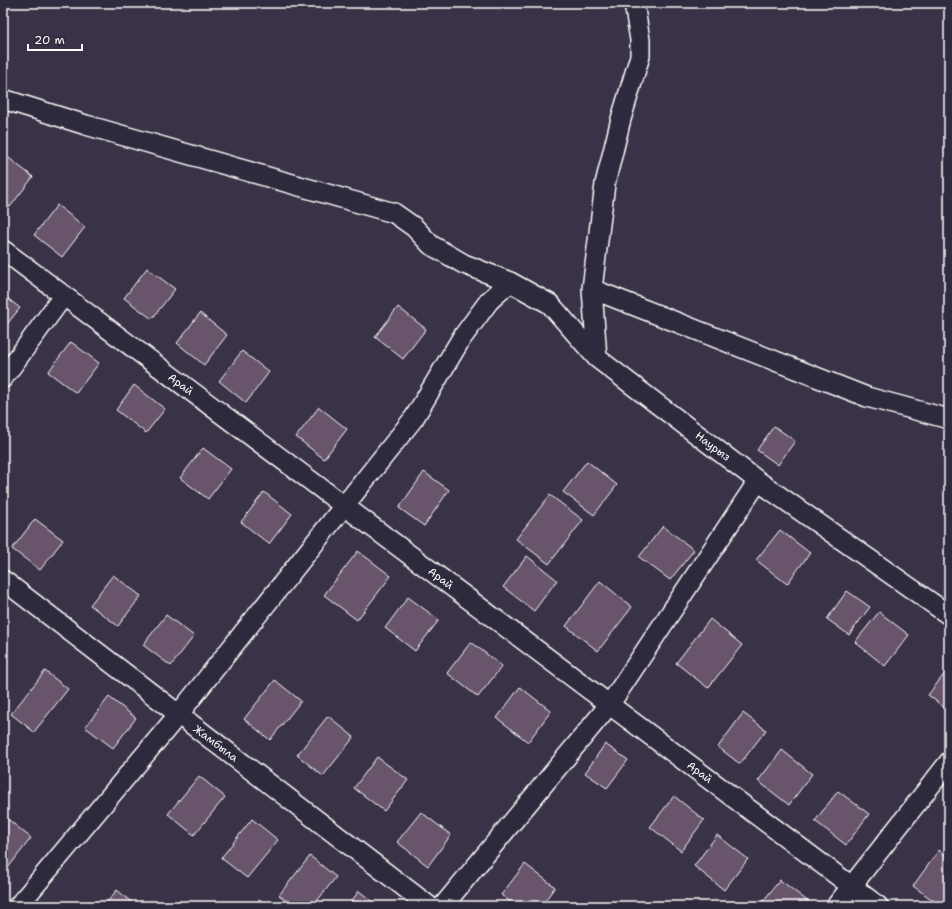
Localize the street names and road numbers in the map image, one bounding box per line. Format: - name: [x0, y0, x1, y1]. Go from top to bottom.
- street label: Арай: [165, 370, 196, 399]
- street label: Наурыз: [692, 428, 733, 465]
- street label: Арай: [425, 564, 456, 593]
- street label: Жамбыла: [190, 722, 241, 765]
- street label: Арай: [684, 758, 715, 787]

